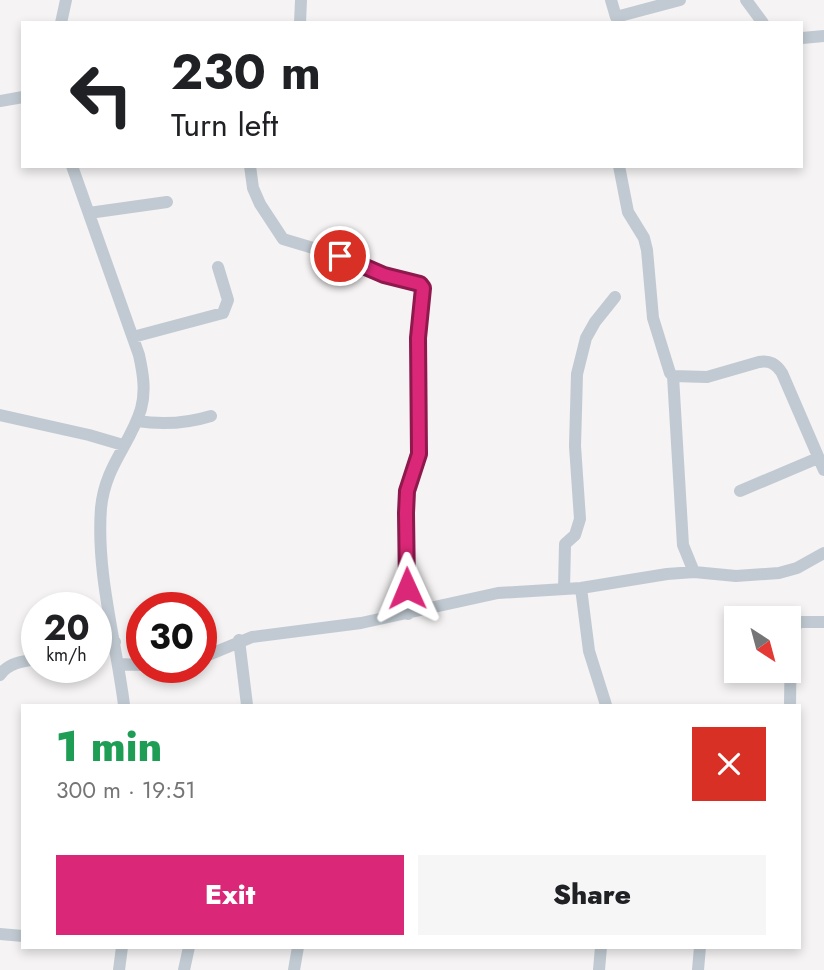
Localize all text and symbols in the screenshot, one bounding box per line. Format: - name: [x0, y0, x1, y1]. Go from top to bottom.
- text: 230 m: [171, 37, 321, 107]
- icon: left: [56, 49, 147, 140]
- text: Turn left: [171, 102, 278, 148]
- pin: [310, 226, 370, 286]
- icon: arrive: [321, 237, 359, 275]
- position arrow: [370, 551, 444, 625]
- speed limit sign: 30: [126, 592, 217, 683]
- text: 20: [43, 603, 90, 653]
- north arrow: [724, 606, 802, 682]
- map controls: [724, 606, 801, 683]
- text: km/h: [46, 642, 87, 668]
- text: 1 min: [56, 716, 162, 777]
- button: close: [692, 727, 766, 801]
- text: 300 m · 19:51: [56, 773, 196, 807]
- button: Exit: [56, 855, 404, 935]
- button: Share: [418, 855, 766, 935]

